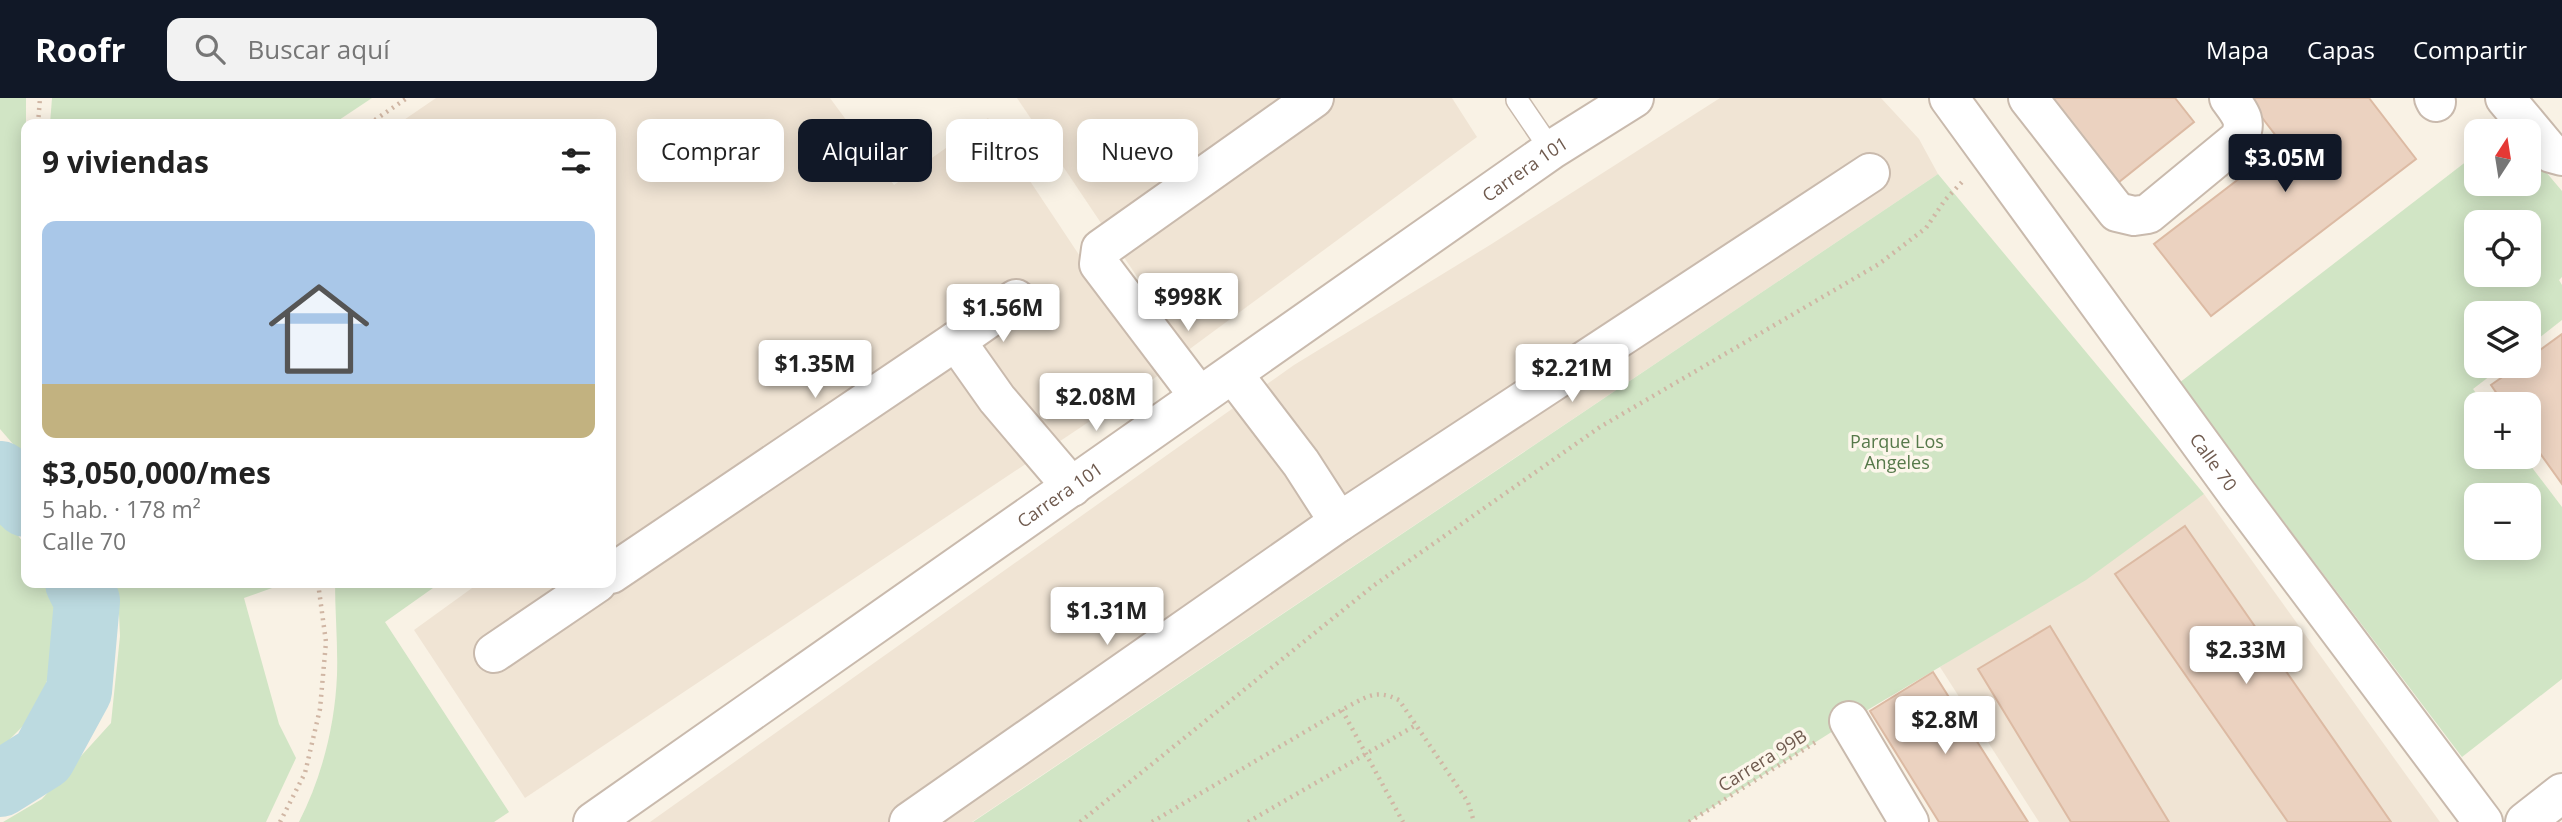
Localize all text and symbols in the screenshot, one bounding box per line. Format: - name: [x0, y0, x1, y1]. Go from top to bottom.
- search box: [167, 18, 657, 81]
- text: Roofr: [35, 27, 125, 72]
- icon: search: [191, 30, 229, 68]
- text: Buscar aquí: [247, 31, 390, 67]
- text: Mapa: [2206, 33, 2269, 66]
- text: Capas: [2307, 33, 2375, 66]
- text: Compartir: [2413, 33, 2527, 66]
- chip: Comprar: [637, 119, 784, 182]
- chip: Alquilar: [798, 119, 932, 182]
- chip: Filtros: [946, 119, 1063, 182]
- chip: Nuevo: [1077, 119, 1198, 182]
- north arrow: [2464, 119, 2541, 196]
- map controls: [2464, 119, 2541, 560]
- street label: Carrera 101: [1477, 131, 1572, 207]
- pin: $3.05M: [2228, 134, 2342, 194]
- text: 9 viviendas: [42, 141, 209, 182]
- text: $3.05M: [2245, 141, 2325, 173]
- icon: filters: [557, 142, 595, 180]
- button: locate: [2464, 210, 2541, 287]
- icon: home: [256, 266, 382, 392]
- pin: $998K: [1139, 274, 1237, 333]
- text: $998K: [1154, 280, 1222, 312]
- pin: $1.56M: [946, 285, 1060, 344]
- text: $1.56M: [963, 291, 1043, 323]
- button: layers: [2464, 301, 2541, 378]
- pin: $1.35M: [758, 341, 872, 400]
- pin: $2.21M: [1515, 344, 1629, 404]
- text: $1.35M: [775, 347, 855, 379]
- text: $2.21M: [1532, 351, 1612, 383]
- pin: $2.08M: [1039, 374, 1153, 433]
- text: $2.08M: [1056, 380, 1136, 412]
- button: +: [2464, 392, 2541, 469]
- street label: Calle 70: [2185, 428, 2243, 495]
- park label: Parque Los Angeles: [1850, 429, 1944, 474]
- text: $3,050,000/mes: [42, 452, 271, 493]
- street label: Carrera 101: [1012, 456, 1107, 533]
- button: −: [2464, 483, 2541, 560]
- text: 5 hab. · 178 m²: [42, 493, 201, 525]
- text: Calle 70: [42, 525, 126, 557]
- pin: $1.31M: [1050, 588, 1164, 647]
- text: $1.31M: [1067, 594, 1147, 626]
- pin: $2.33M: [2189, 626, 2303, 686]
- text: $2.33M: [2206, 633, 2286, 665]
- pin: $2.8M: [1896, 696, 1994, 756]
- text: $2.8M: [1911, 703, 1979, 735]
- street label: Carrera 99B: [1713, 723, 1811, 797]

